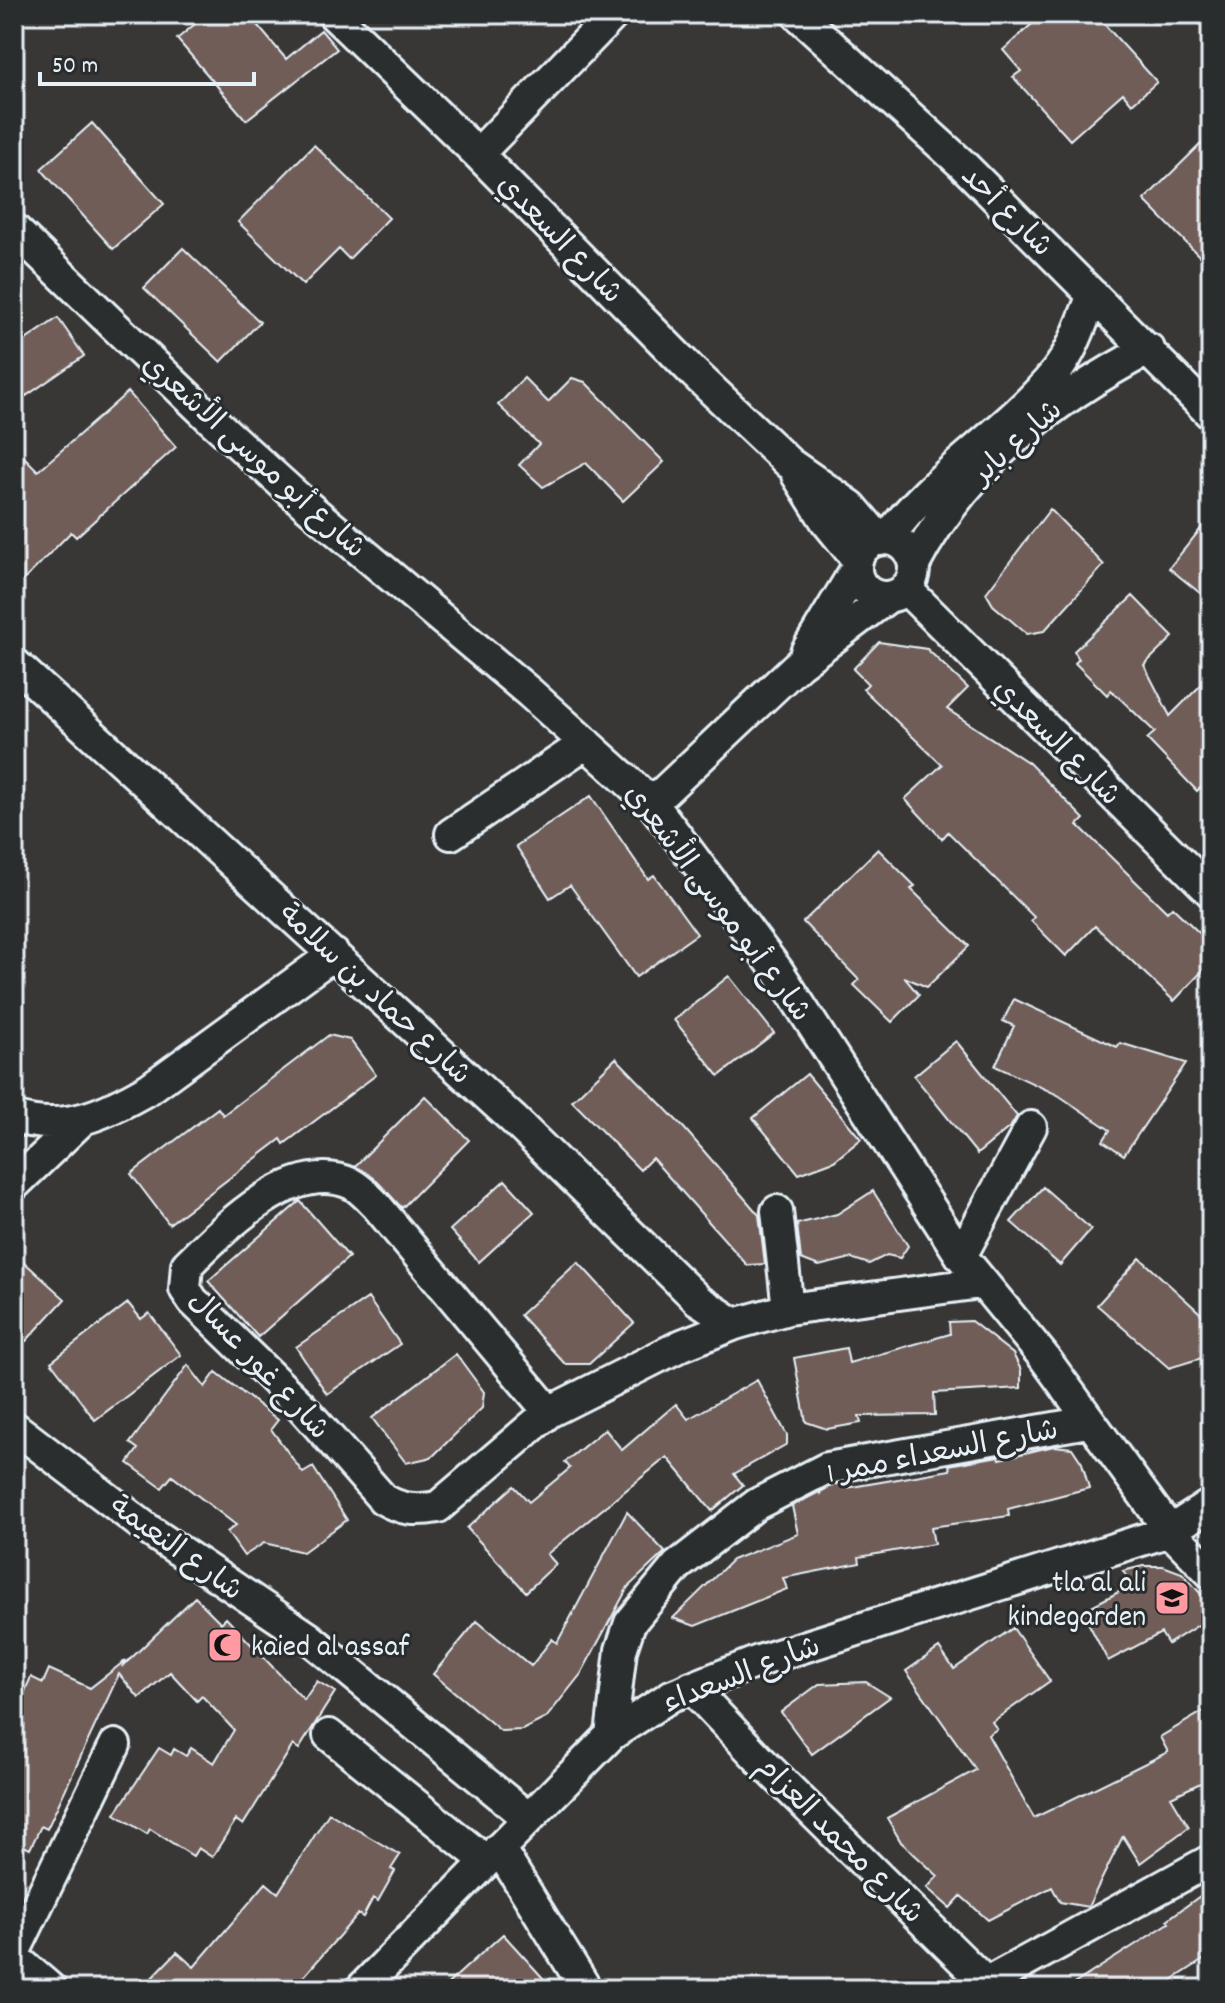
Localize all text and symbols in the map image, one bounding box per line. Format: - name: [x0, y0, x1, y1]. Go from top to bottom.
- scale bar: [40, 36, 254, 86]
- text: 50 m: [52, 50, 98, 84]
- street label: شارع أحد: [949, 157, 1061, 269]
- street label: شارع السعدي: [485, 167, 631, 316]
- street label: شارع أبو موسى الأشعري: [130, 344, 376, 571]
- street label: شارع باير: [962, 392, 1074, 499]
- street label: شارع السعدي: [981, 670, 1129, 818]
- street label: شارع أبو موسى الأشعري: [611, 775, 822, 1033]
- street label: شارع حماد بن سلامة: [267, 895, 479, 1097]
- street label: شارع غور عسال: [176, 1282, 338, 1452]
- street label: شارع السعداء ممر 1: [823, 1411, 1062, 1498]
- street label: شارع النعيمة: [99, 1487, 250, 1614]
- place label: tla al ali kindegarden: [1008, 1564, 1146, 1641]
- school or university icon: tla al ali kindegarden: [1153, 1579, 1191, 1617]
- mosque icon: kaied al assaf: [206, 1626, 244, 1664]
- street label: شارع السعداء: [657, 1627, 828, 1727]
- place label: kaied al assaf: [251, 1628, 410, 1671]
- street label: شارع محمد العزام: [744, 1748, 932, 1936]

